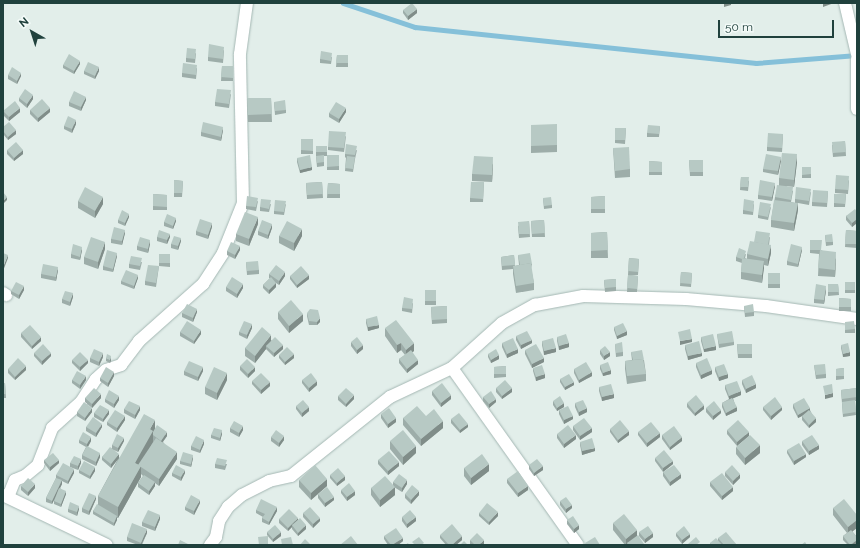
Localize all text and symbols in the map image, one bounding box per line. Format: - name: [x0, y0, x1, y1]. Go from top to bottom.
- north arrow: [12, 12, 52, 52]
- scale bar: [720, 12, 836, 38]
- text: N: [17, 15, 31, 30]
- text: 50 m: [725, 20, 753, 34]

